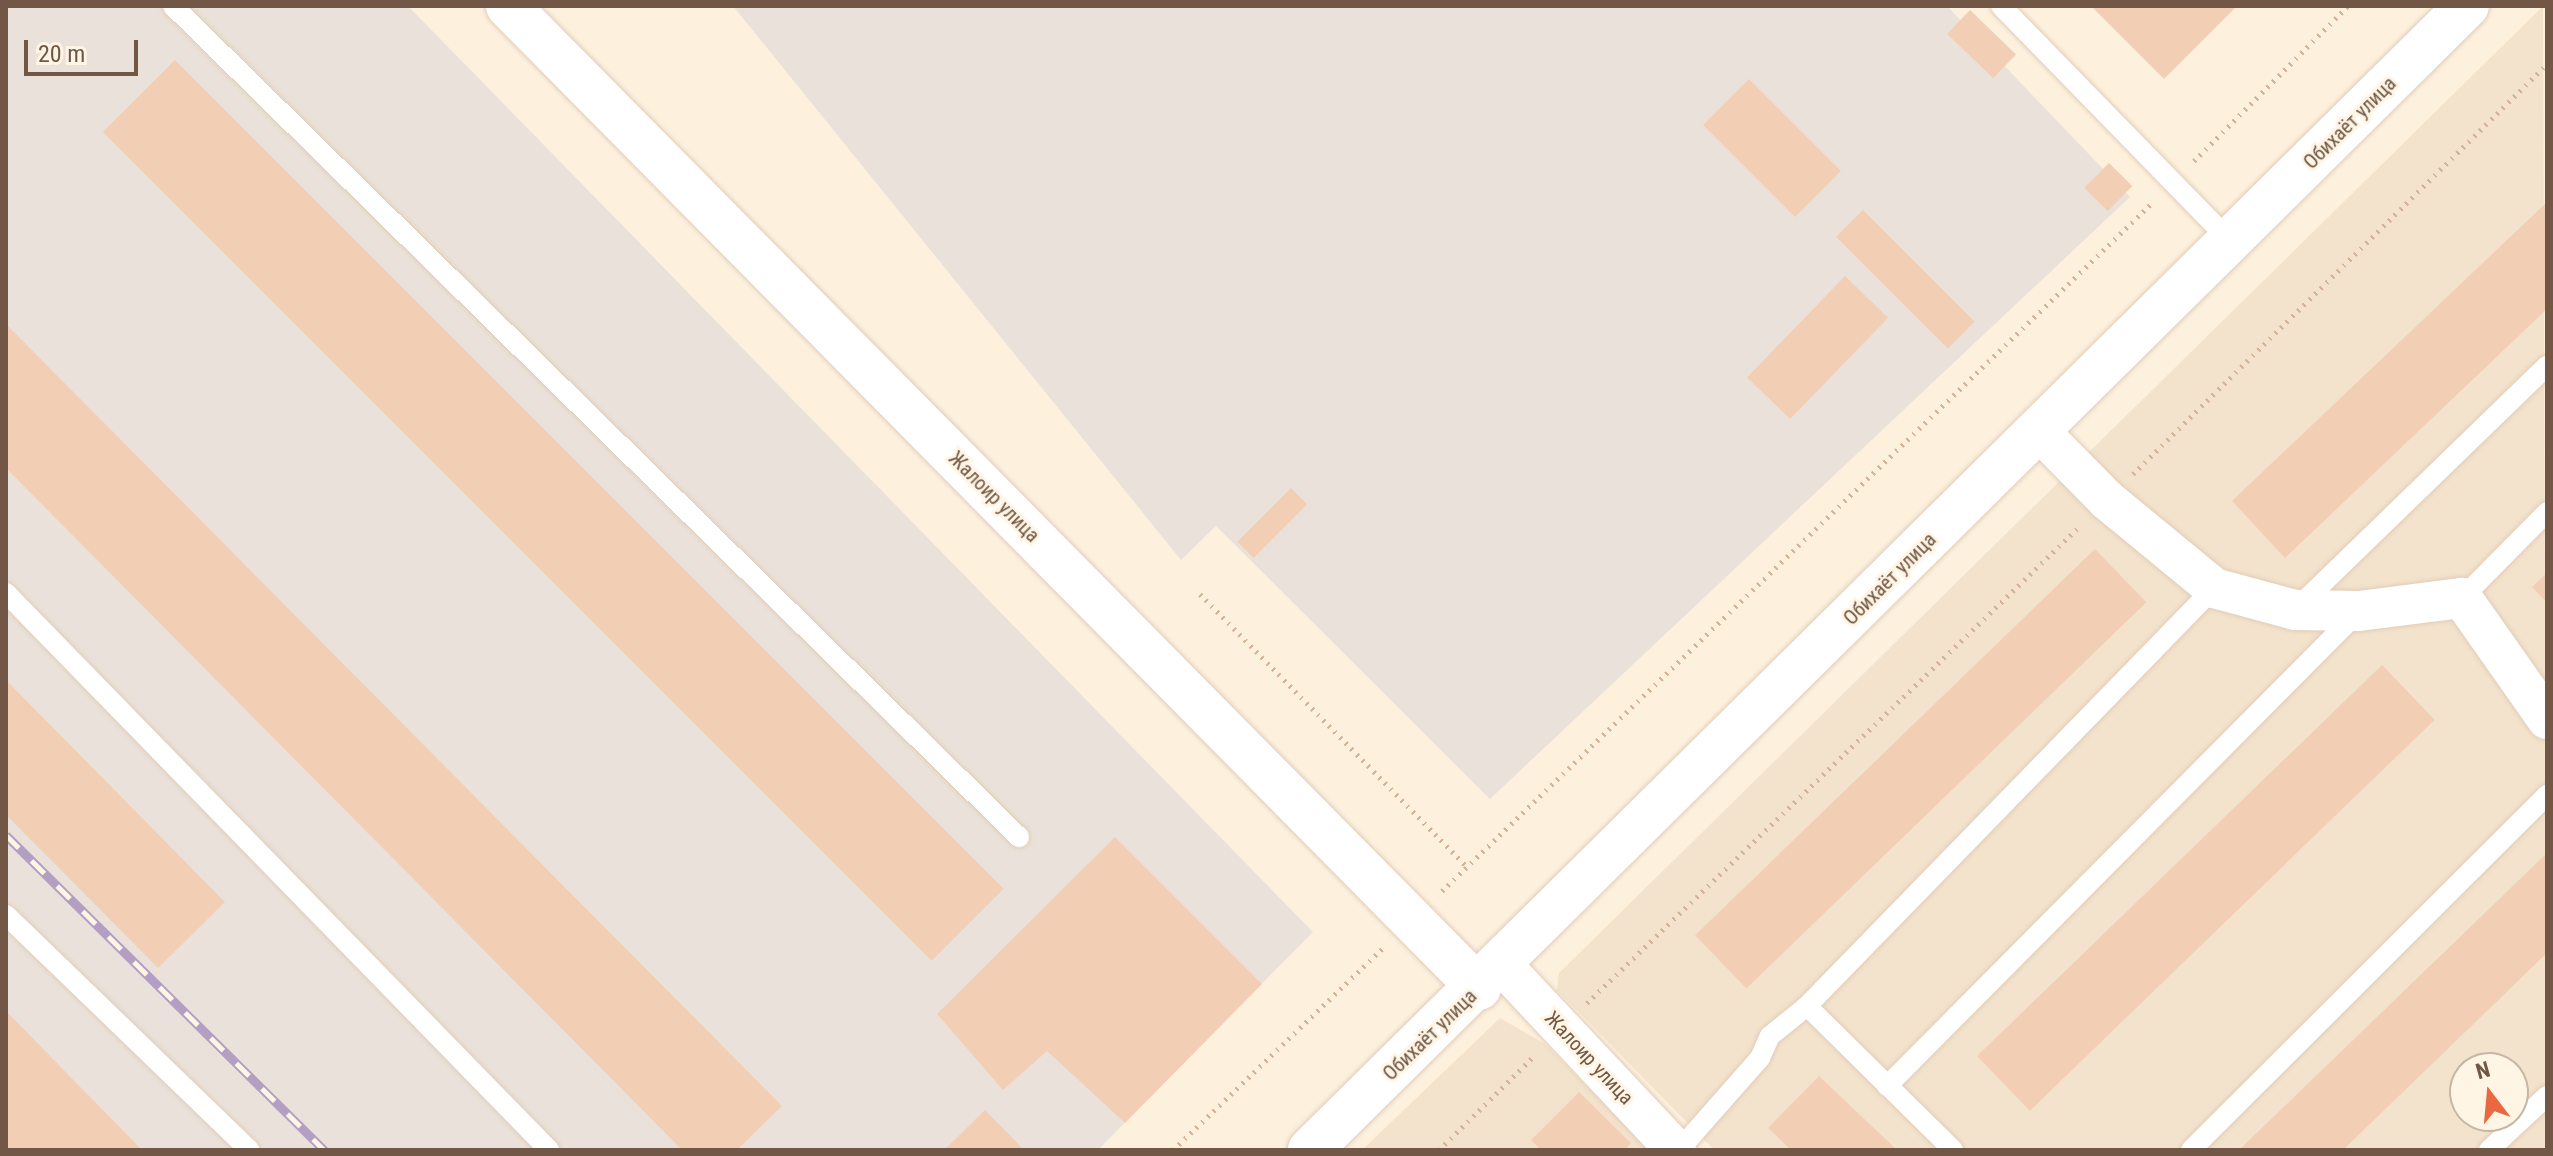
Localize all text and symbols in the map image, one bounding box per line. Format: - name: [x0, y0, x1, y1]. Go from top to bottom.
- scale bar: [28, 24, 142, 74]
- text: 20 m: [38, 40, 85, 68]
- street label: Обихаёт улица: [2299, 72, 2401, 174]
- street label: Жалоир улица: [944, 447, 1044, 547]
- street label: Обихаёт улица: [1839, 528, 1941, 630]
- street label: Обихаёт улица: [1378, 984, 1482, 1086]
- street label: Жалоир улица: [1540, 1006, 1638, 1110]
- north arrow: [2449, 1052, 2529, 1132]
- text: N: [2473, 1056, 2493, 1084]

